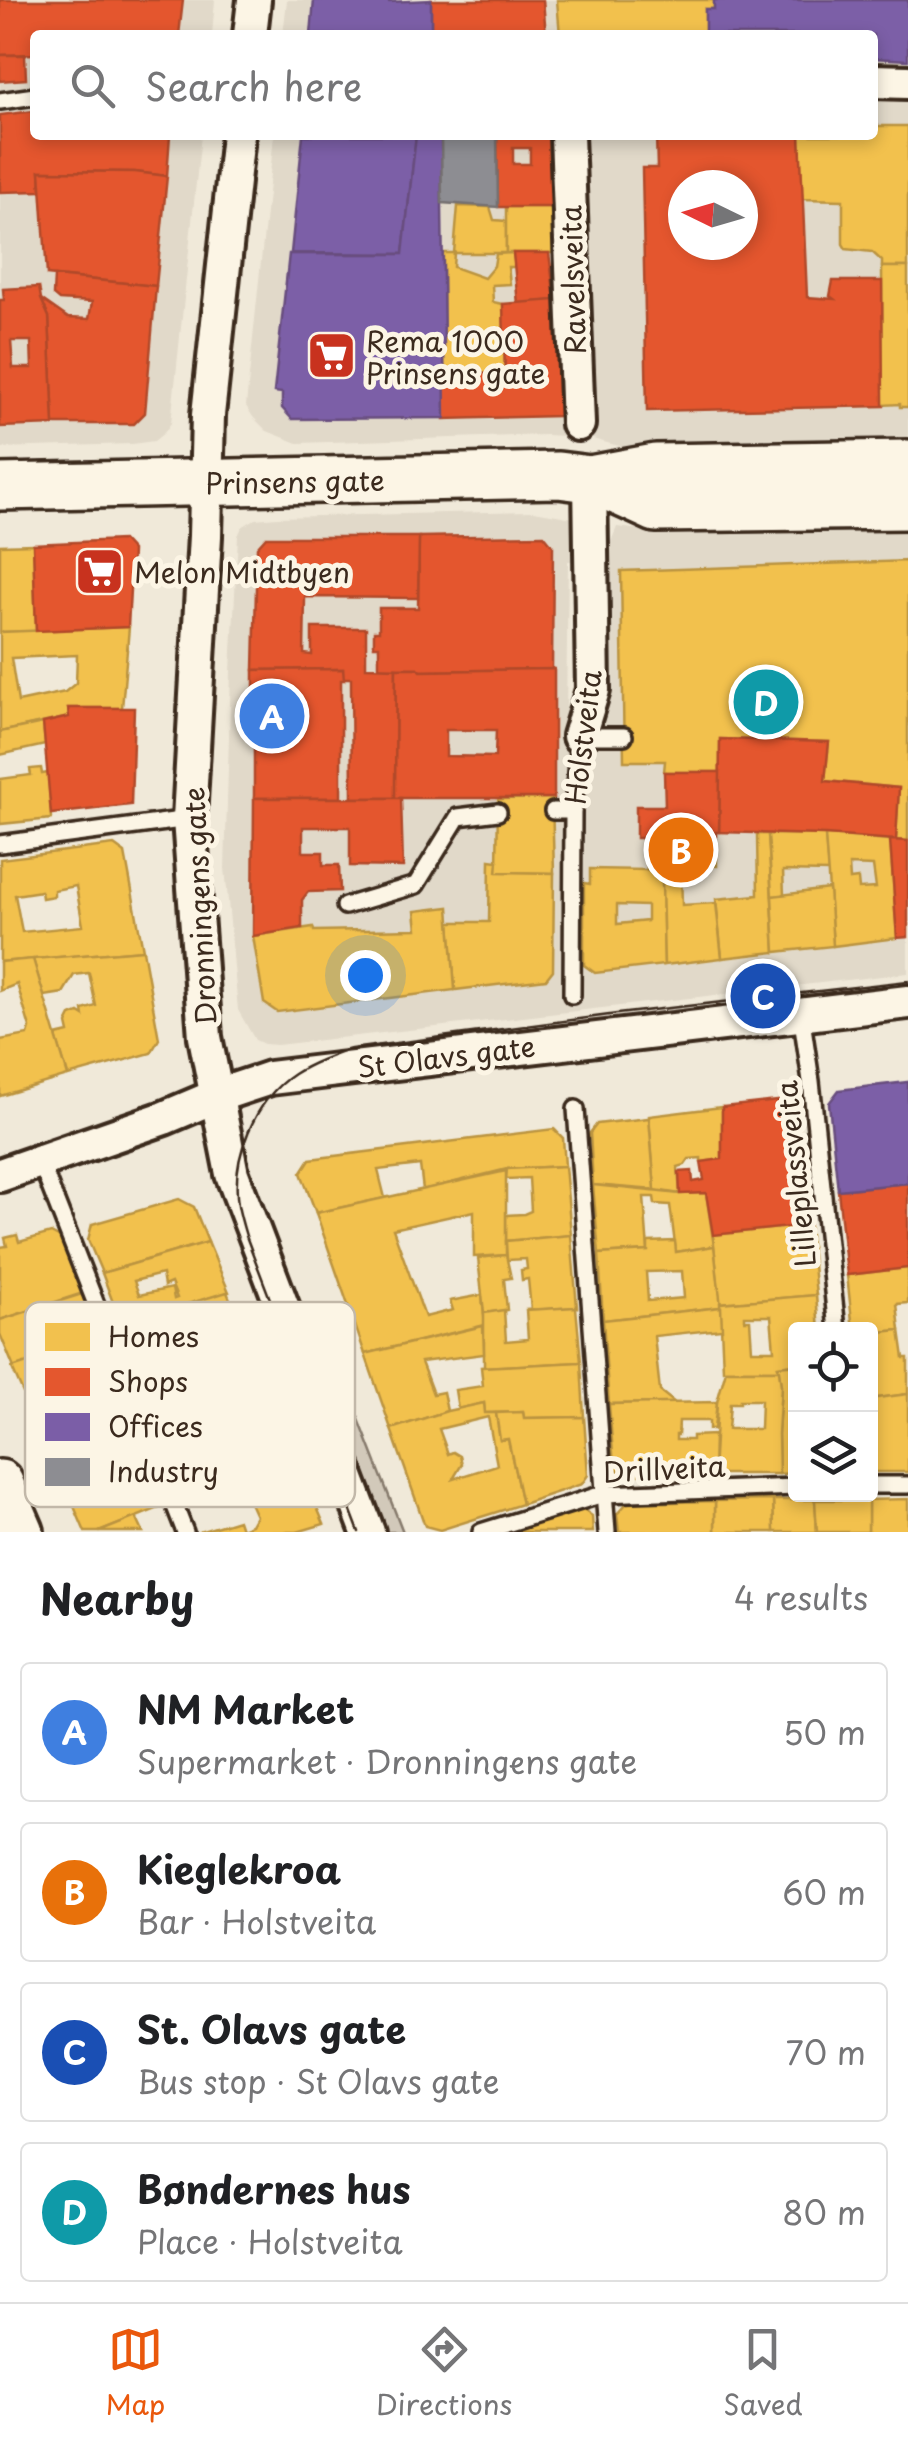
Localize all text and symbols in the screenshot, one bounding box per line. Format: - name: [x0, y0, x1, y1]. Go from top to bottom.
- search box: [30, 30, 878, 140]
- text: Search here: [145, 57, 362, 114]
- icon: search: [65, 58, 120, 113]
- north arrow: [668, 170, 758, 260]
- street label: Ravelsveita: [548, 205, 596, 355]
- place label: Rema 1000 Prinsens gate: [366, 319, 545, 394]
- supermarket icon: Rema 1000 Prinsens gate: [305, 330, 357, 382]
- street label: Prinsens gate: [205, 458, 385, 504]
- supermarket icon: Melon Midtbyen: [73, 545, 125, 597]
- place label: Melon Midtbyen: [134, 550, 350, 593]
- pin: D: [734, 664, 798, 740]
- street label: Holstveita: [552, 667, 612, 807]
- pin: A: [240, 678, 304, 754]
- street label: Dronningens gate: [171, 786, 227, 1026]
- pin: B: [648, 812, 714, 888]
- your location: [340, 950, 391, 1001]
- pin: C: [730, 958, 796, 1034]
- street label: St Olavs gate: [355, 1024, 537, 1088]
- street label: Lilleplassveita: [764, 1078, 826, 1269]
- legend: [25, 1302, 355, 1507]
- text: Homes: [108, 1314, 199, 1357]
- map controls: [788, 1322, 878, 1502]
- button: locate: [788, 1322, 878, 1412]
- text: Shops: [108, 1359, 188, 1402]
- text: Offices: [108, 1404, 203, 1447]
- button: layers: [788, 1412, 878, 1502]
- street label: Drillveita: [602, 1443, 727, 1493]
- text: Industry: [108, 1449, 219, 1492]
- text: Nearby: [40, 1566, 194, 1629]
- text: 4 results: [734, 1573, 868, 1621]
- text: NM Market: [137, 1680, 355, 1737]
- text: A: [62, 1708, 87, 1756]
- text: 50 m: [783, 1708, 866, 1756]
- text: Supermarket · Dronningens gate: [137, 1737, 637, 1785]
- text: Kieglekroa: [137, 1840, 341, 1897]
- text: B: [64, 1868, 85, 1916]
- text: 60 m: [782, 1868, 866, 1916]
- text: Bar · Holstveita: [137, 1897, 376, 1945]
- text: St. Olavs gate: [137, 2000, 406, 2057]
- text: C: [62, 2028, 87, 2076]
- text: 70 m: [786, 2028, 866, 2076]
- text: Bus stop · St Olavs gate: [137, 2057, 499, 2105]
- text: Bøndernes hus: [137, 2160, 411, 2217]
- text: D: [62, 2188, 87, 2236]
- text: 80 m: [782, 2188, 866, 2236]
- text: Place · Holstveita: [137, 2217, 403, 2265]
- tab: Map: [105, 2322, 165, 2425]
- tab: Directions: [376, 2322, 512, 2425]
- tab: Saved: [723, 2322, 803, 2425]

